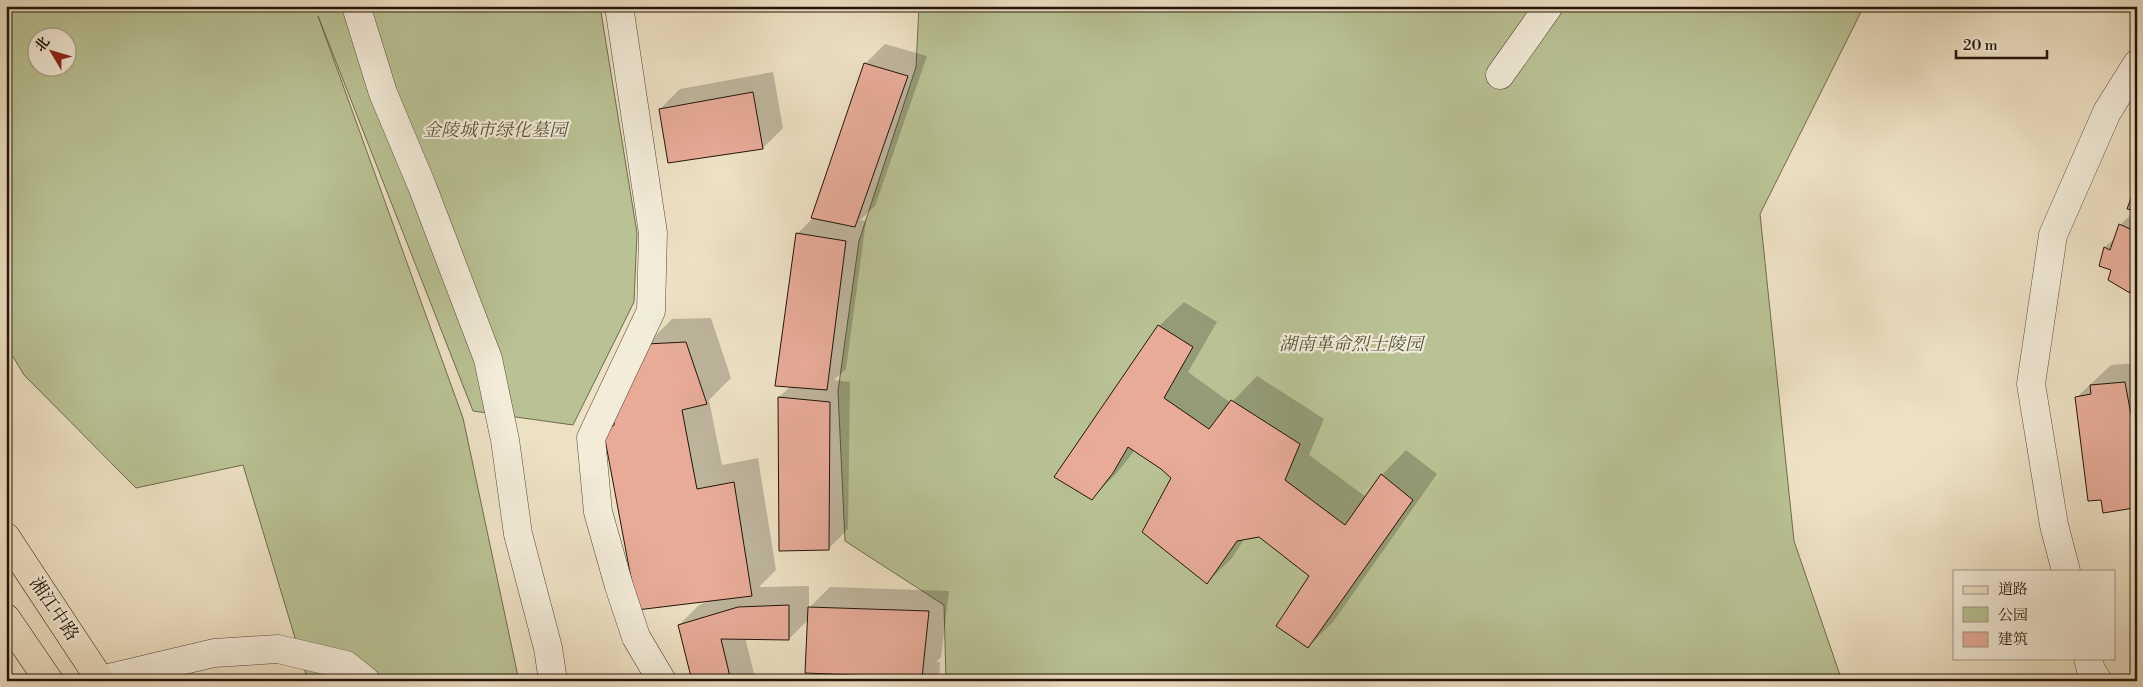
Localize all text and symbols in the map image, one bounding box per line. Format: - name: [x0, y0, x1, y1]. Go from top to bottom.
- north arrow: [28, 28, 78, 78]
- scale bar: [1956, 28, 2047, 60]
- text: 北: [31, 34, 54, 56]
- text: 20 m: [1963, 36, 1998, 55]
- park label: 金陵城市绿化墓园: [423, 119, 570, 142]
- park label: 湖南革命烈士陵园: [1279, 333, 1426, 356]
- legend: [1953, 570, 2116, 660]
- street label: 湘江中路: [24, 573, 84, 645]
- text: 道路: [1998, 580, 2028, 599]
- text: 公园: [1998, 606, 2028, 625]
- text: 建筑: [1998, 630, 2028, 649]

